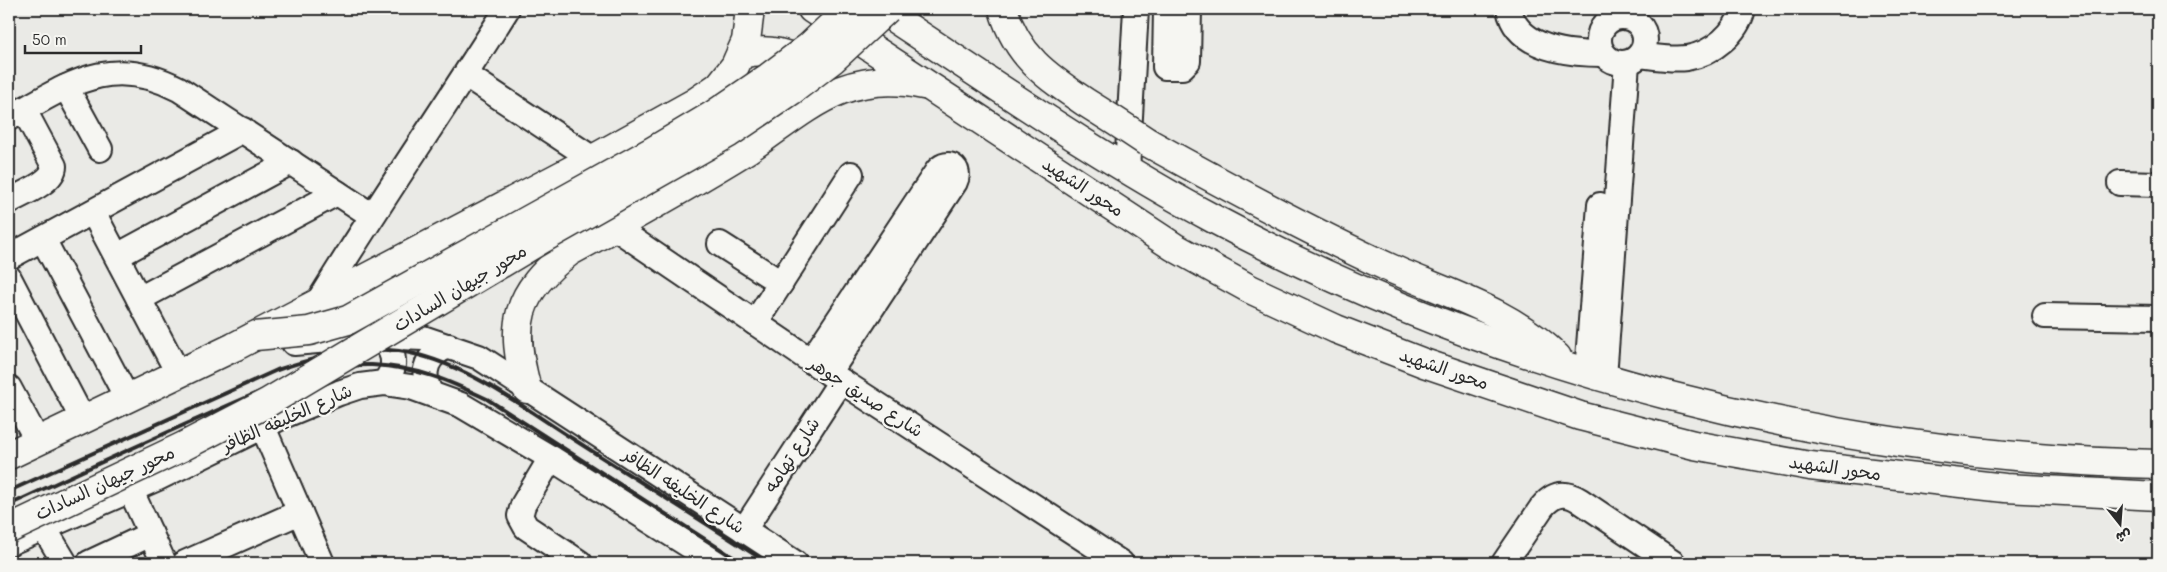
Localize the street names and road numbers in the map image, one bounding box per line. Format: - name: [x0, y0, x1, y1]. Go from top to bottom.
- street label: محور الشهيد: [1038, 151, 1129, 222]
- street label: محور جيهان السادات: [388, 238, 531, 336]
- street label: محور الشهيد: [1396, 342, 1492, 395]
- street label: شارع صديق جوهر: [803, 349, 928, 443]
- street label: شارع الخليفه الظافر: [216, 378, 356, 458]
- street label: شارع تهامه: [758, 412, 825, 497]
- street label: محور جيهان السادات: [31, 439, 178, 525]
- street label: شارع الخليفه الظافر: [617, 441, 750, 539]
- street label: محور الشهيد: [1787, 449, 1883, 485]

